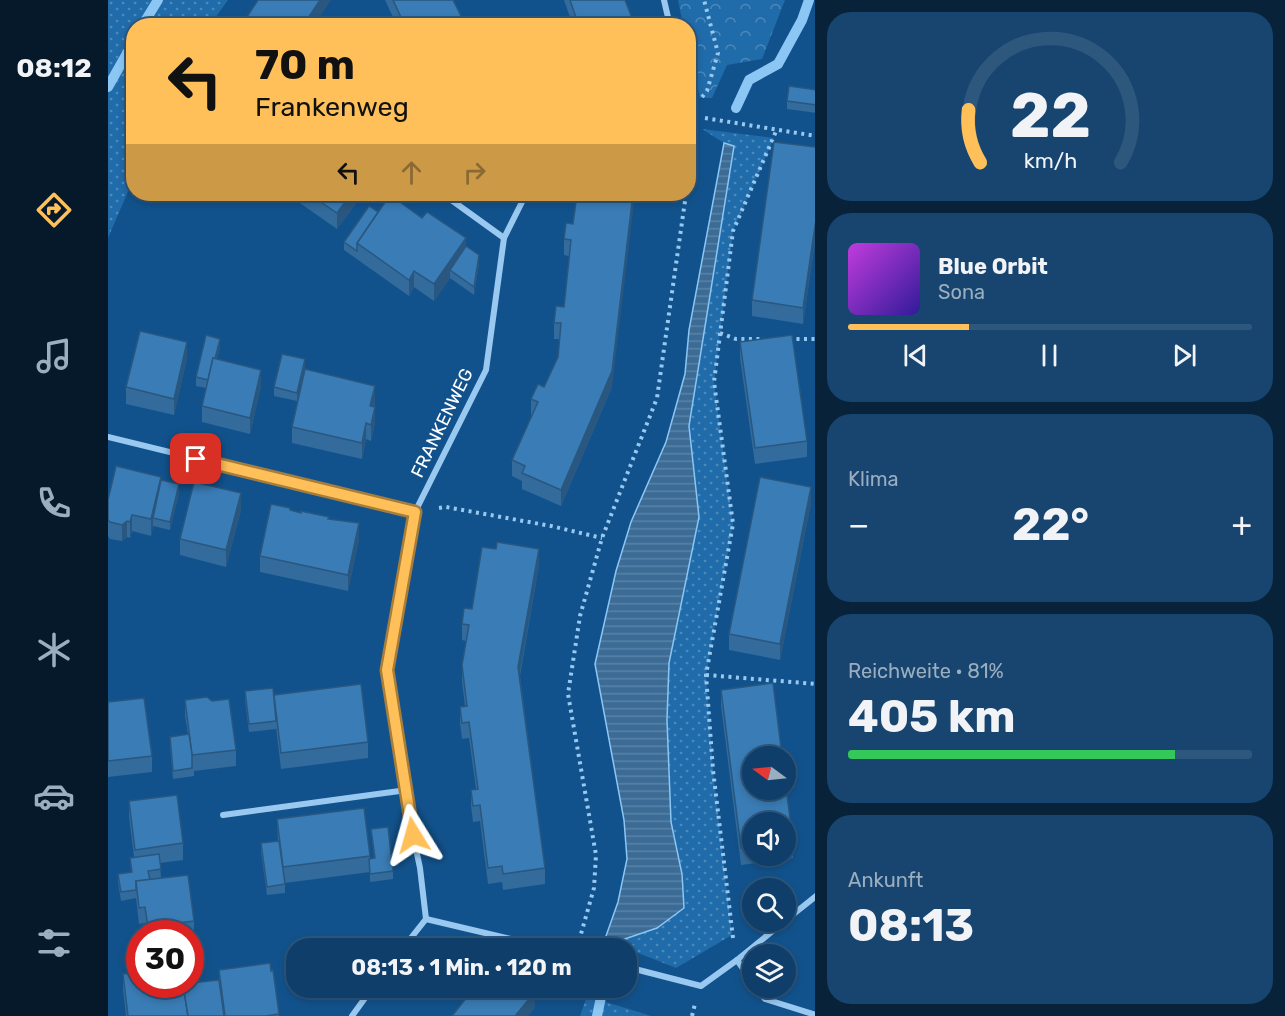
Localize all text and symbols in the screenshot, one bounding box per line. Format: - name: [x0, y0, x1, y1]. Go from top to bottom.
- text: 70 m: [255, 40, 355, 90]
- icon: left: [156, 42, 234, 120]
- text: 08:12: [16, 52, 92, 84]
- text: 22: [1009, 80, 1091, 154]
- text: Frankenweg: [255, 91, 409, 123]
- text: km/h: [1023, 149, 1077, 174]
- icon: left: [332, 156, 365, 189]
- icon: ahead: [395, 156, 428, 189]
- icon: right: [458, 156, 491, 189]
- icon: directions: [33, 189, 75, 231]
- text: Blue Orbit: [938, 253, 1048, 280]
- text: Sona: [938, 280, 985, 304]
- icon: music: [33, 335, 75, 377]
- icon: previous: [899, 339, 932, 372]
- icon: pause: [1033, 339, 1066, 372]
- icon: next: [1168, 339, 1201, 372]
- street label: FRANKENWEG: [406, 365, 478, 481]
- pin: [170, 433, 221, 484]
- icon: arrive: [179, 442, 212, 475]
- text: Klima: [848, 467, 899, 491]
- icon: phone: [33, 482, 75, 524]
- text: 22°: [1012, 498, 1089, 551]
- text: −: [848, 505, 869, 544]
- text: +: [1231, 505, 1252, 544]
- icon: climate: [33, 629, 75, 671]
- text: Reichweite · 81%: [848, 659, 1004, 683]
- text: 405 km: [848, 690, 1016, 743]
- north arrow: [742, 746, 796, 800]
- map controls: [742, 746, 796, 998]
- icon: car: [33, 775, 75, 817]
- position arrow: [381, 803, 445, 867]
- button: sound: [742, 812, 796, 866]
- text: Ankunft: [848, 868, 923, 892]
- button: search: [742, 878, 796, 932]
- text: 08:13: [848, 899, 974, 952]
- speed limit sign: 30: [126, 920, 204, 998]
- icon: filters: [33, 922, 75, 964]
- button: layers: [742, 944, 796, 998]
- text: 08:13 · 1 Min. · 120 m: [351, 954, 572, 981]

